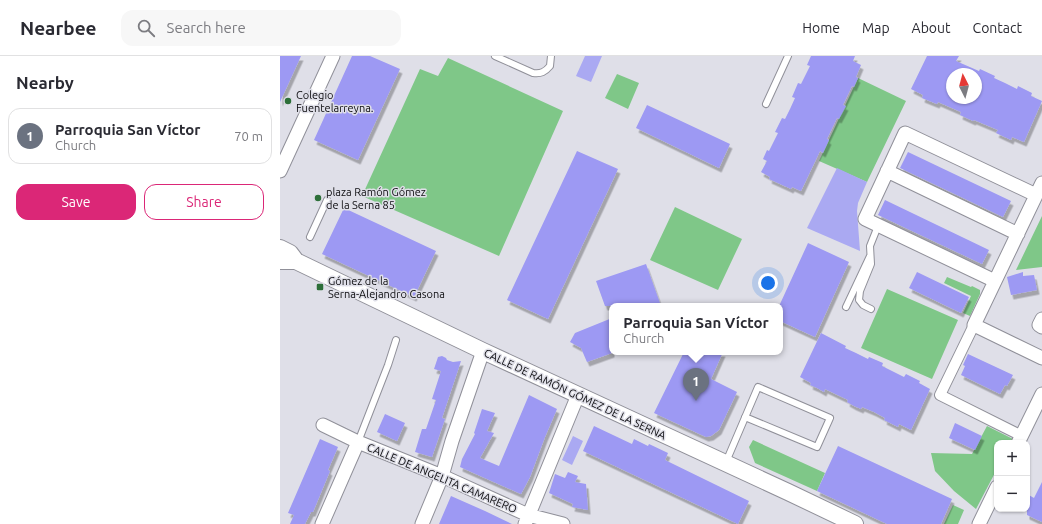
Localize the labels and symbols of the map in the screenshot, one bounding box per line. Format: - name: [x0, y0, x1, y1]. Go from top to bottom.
- north arrow: [946, 68, 982, 104]
- place label: Colegio Fuentelarreyna.: [296, 89, 374, 114]
- marker: Colegio Fuentelarreyna.: [283, 96, 293, 106]
- place label: plaza Ramón Gómez de la Serna 85: [326, 186, 426, 211]
- marker: plaza Ramón Gómez de la Serna 85: [313, 193, 323, 203]
- your location: [758, 273, 778, 293]
- place label: Gómez de la Serna-Alejandro Casona: [328, 275, 445, 300]
- marker: Gómez de la Serna-Alejandro Casona: [315, 282, 325, 292]
- street label: CALLE DE RAMÓN GÓMEZ DE LA SERNA: [482, 346, 669, 442]
- pin: 1: [683, 368, 709, 401]
- street label: CALLE DE ANGELITA CAMARERO: [365, 441, 519, 515]

